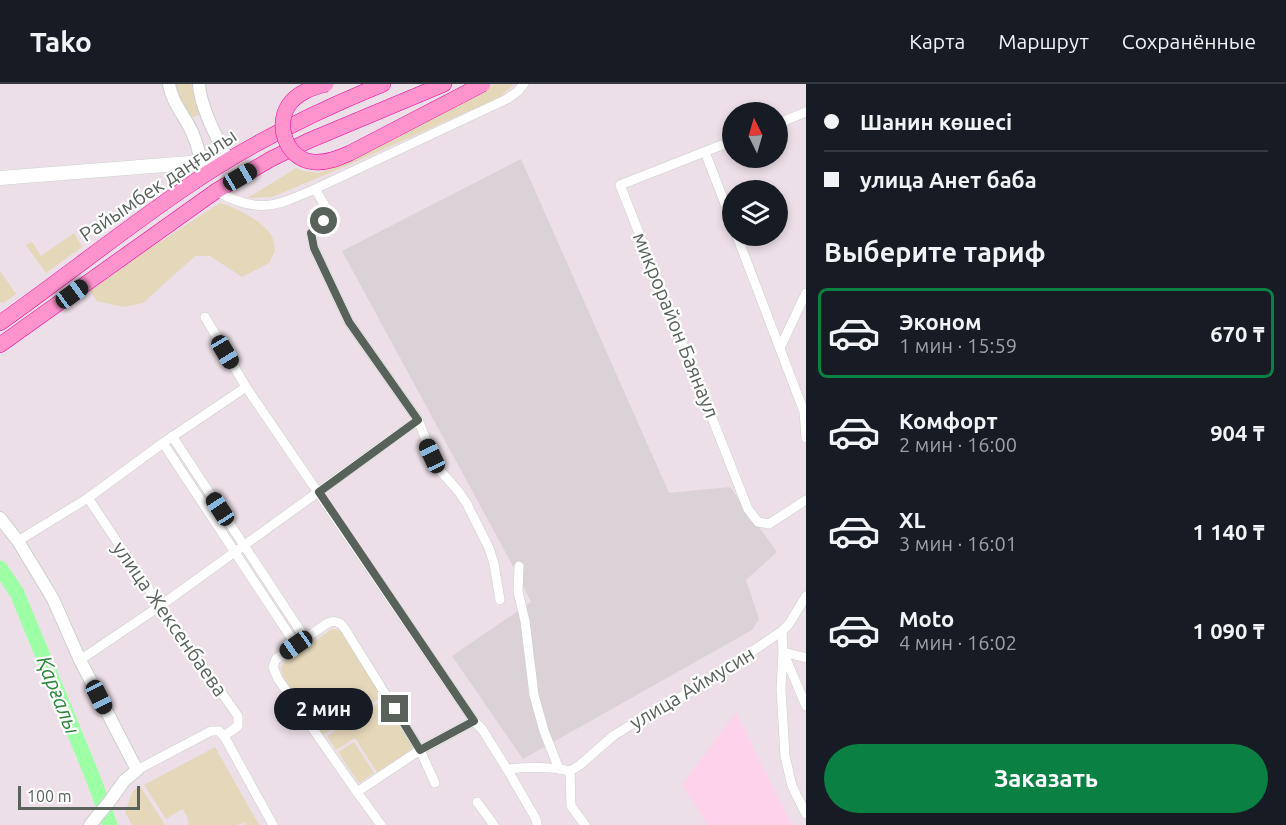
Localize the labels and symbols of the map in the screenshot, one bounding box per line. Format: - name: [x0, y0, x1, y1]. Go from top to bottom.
- north arrow: [722, 102, 788, 168]
- street label: Райымбек даңғылы: [75, 123, 241, 246]
- car: [220, 160, 260, 194]
- route start: [310, 207, 337, 234]
- street label: микрорайон Баянаул: [629, 229, 724, 421]
- car: [52, 276, 92, 312]
- car: [208, 332, 242, 372]
- car: [416, 436, 448, 476]
- car: [203, 489, 237, 529]
- street label: улица Жексенбаева: [108, 537, 233, 701]
- car: [276, 627, 316, 663]
- street label: улица Аймусин: [625, 641, 758, 734]
- water label: Қарғалы: [32, 652, 86, 738]
- car: [83, 677, 115, 717]
- callout: 2 мин: [275, 688, 374, 730]
- route end: [381, 695, 408, 722]
- scale bar: [18, 783, 140, 810]

